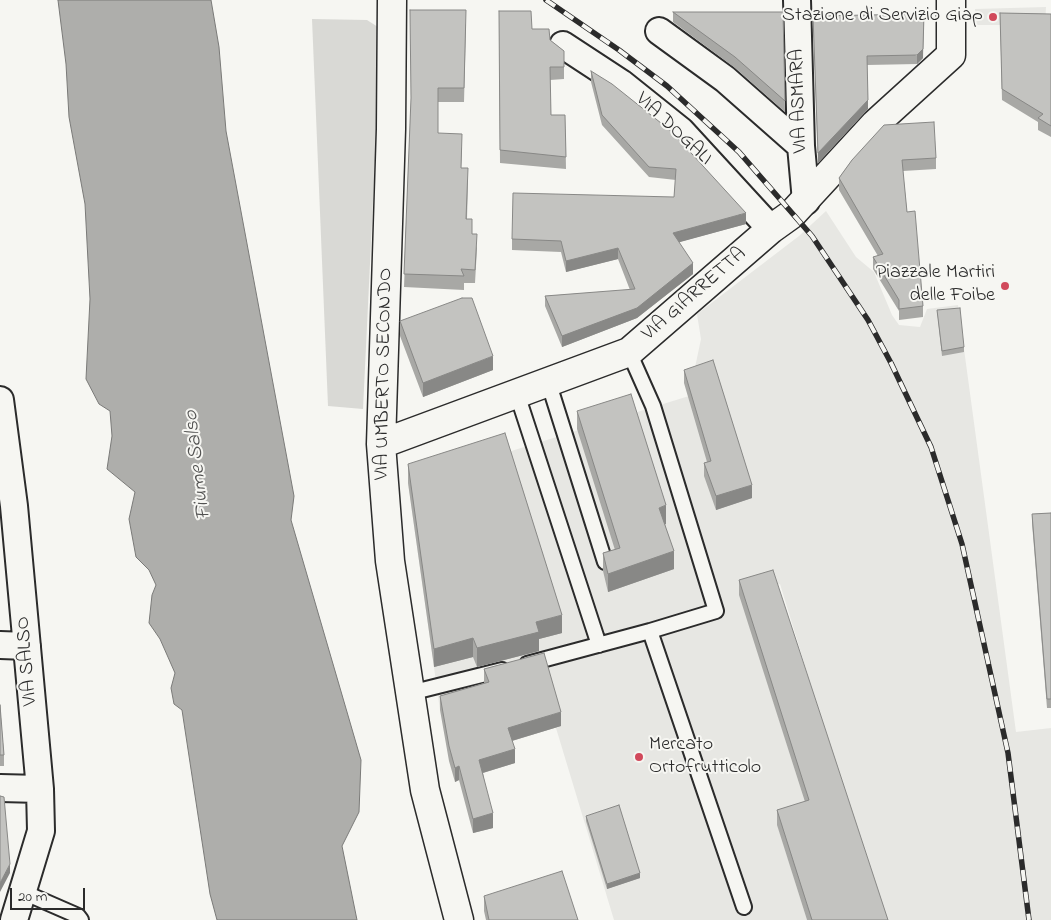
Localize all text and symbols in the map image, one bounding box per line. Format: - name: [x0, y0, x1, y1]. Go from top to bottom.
- place label: Stazione di Servizio Giap: [782, 5, 983, 29]
- marker: Stazione di Servizio Giap: [987, 11, 999, 23]
- street label: VIA ASMARA: [786, 48, 814, 154]
- street label: VIA DOGALI: [630, 88, 716, 172]
- street label: VIA GIARRETTA: [638, 243, 752, 347]
- place label: Piazzale Martiri delle Foibe: [876, 262, 995, 309]
- street label: VIA UMBERTO SECONDO: [371, 268, 399, 480]
- marker: Piazzale Martiri delle Foibe: [999, 280, 1011, 292]
- water label: Fiume Salso: [180, 409, 218, 521]
- street label: VIA SALSO: [12, 615, 44, 707]
- place label: Mercato Ortofrutticolo: [649, 734, 761, 781]
- marker: Mercato Ortofrutticolo: [633, 751, 645, 763]
- scale bar: [12, 878, 88, 910]
- text: 20 m: [18, 886, 47, 908]

